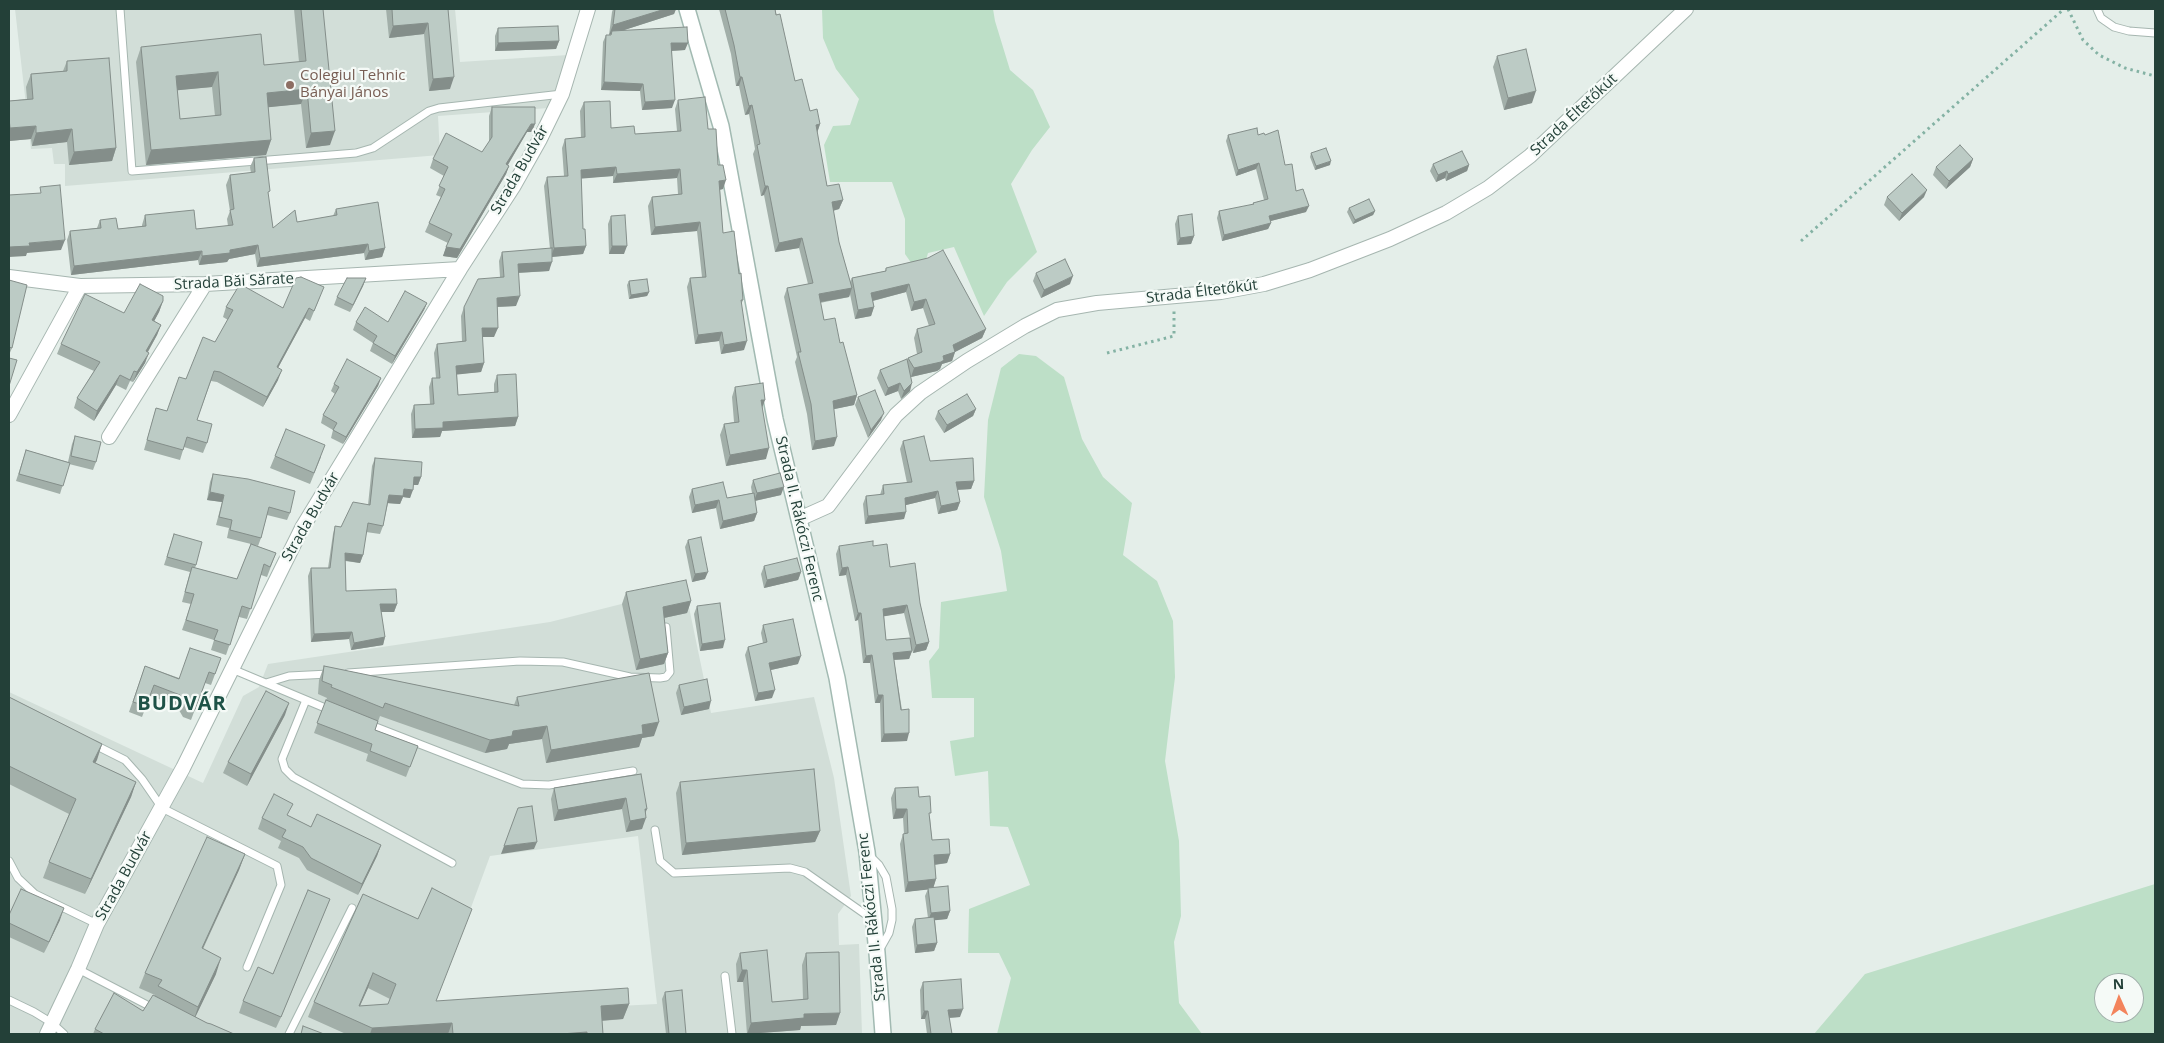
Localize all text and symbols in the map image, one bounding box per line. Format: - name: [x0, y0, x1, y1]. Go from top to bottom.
- place label: Colegiul Tehnic Bányai János: [300, 67, 406, 102]
- street label: Strada Éltetőkút: [1527, 70, 1621, 160]
- marker: Colegiul Tehnic Bányai János: [284, 79, 296, 91]
- street label: Strada Budvár: [487, 122, 553, 218]
- street label: Strada Băi Sărate: [174, 270, 294, 294]
- street label: Strada Éltetőkút: [1145, 276, 1259, 308]
- street label: Strada II. Rákóczi Ferenc: [771, 435, 827, 603]
- street label: Strada Budvár: [278, 469, 344, 565]
- district label: BUDVÁR: [137, 692, 227, 716]
- street label: Strada Budvár: [92, 828, 156, 924]
- street label: Strada II. Rákóczi Ferenc: [854, 832, 890, 1002]
- north arrow: [2094, 973, 2144, 1023]
- text: N: [2112, 974, 2125, 993]

